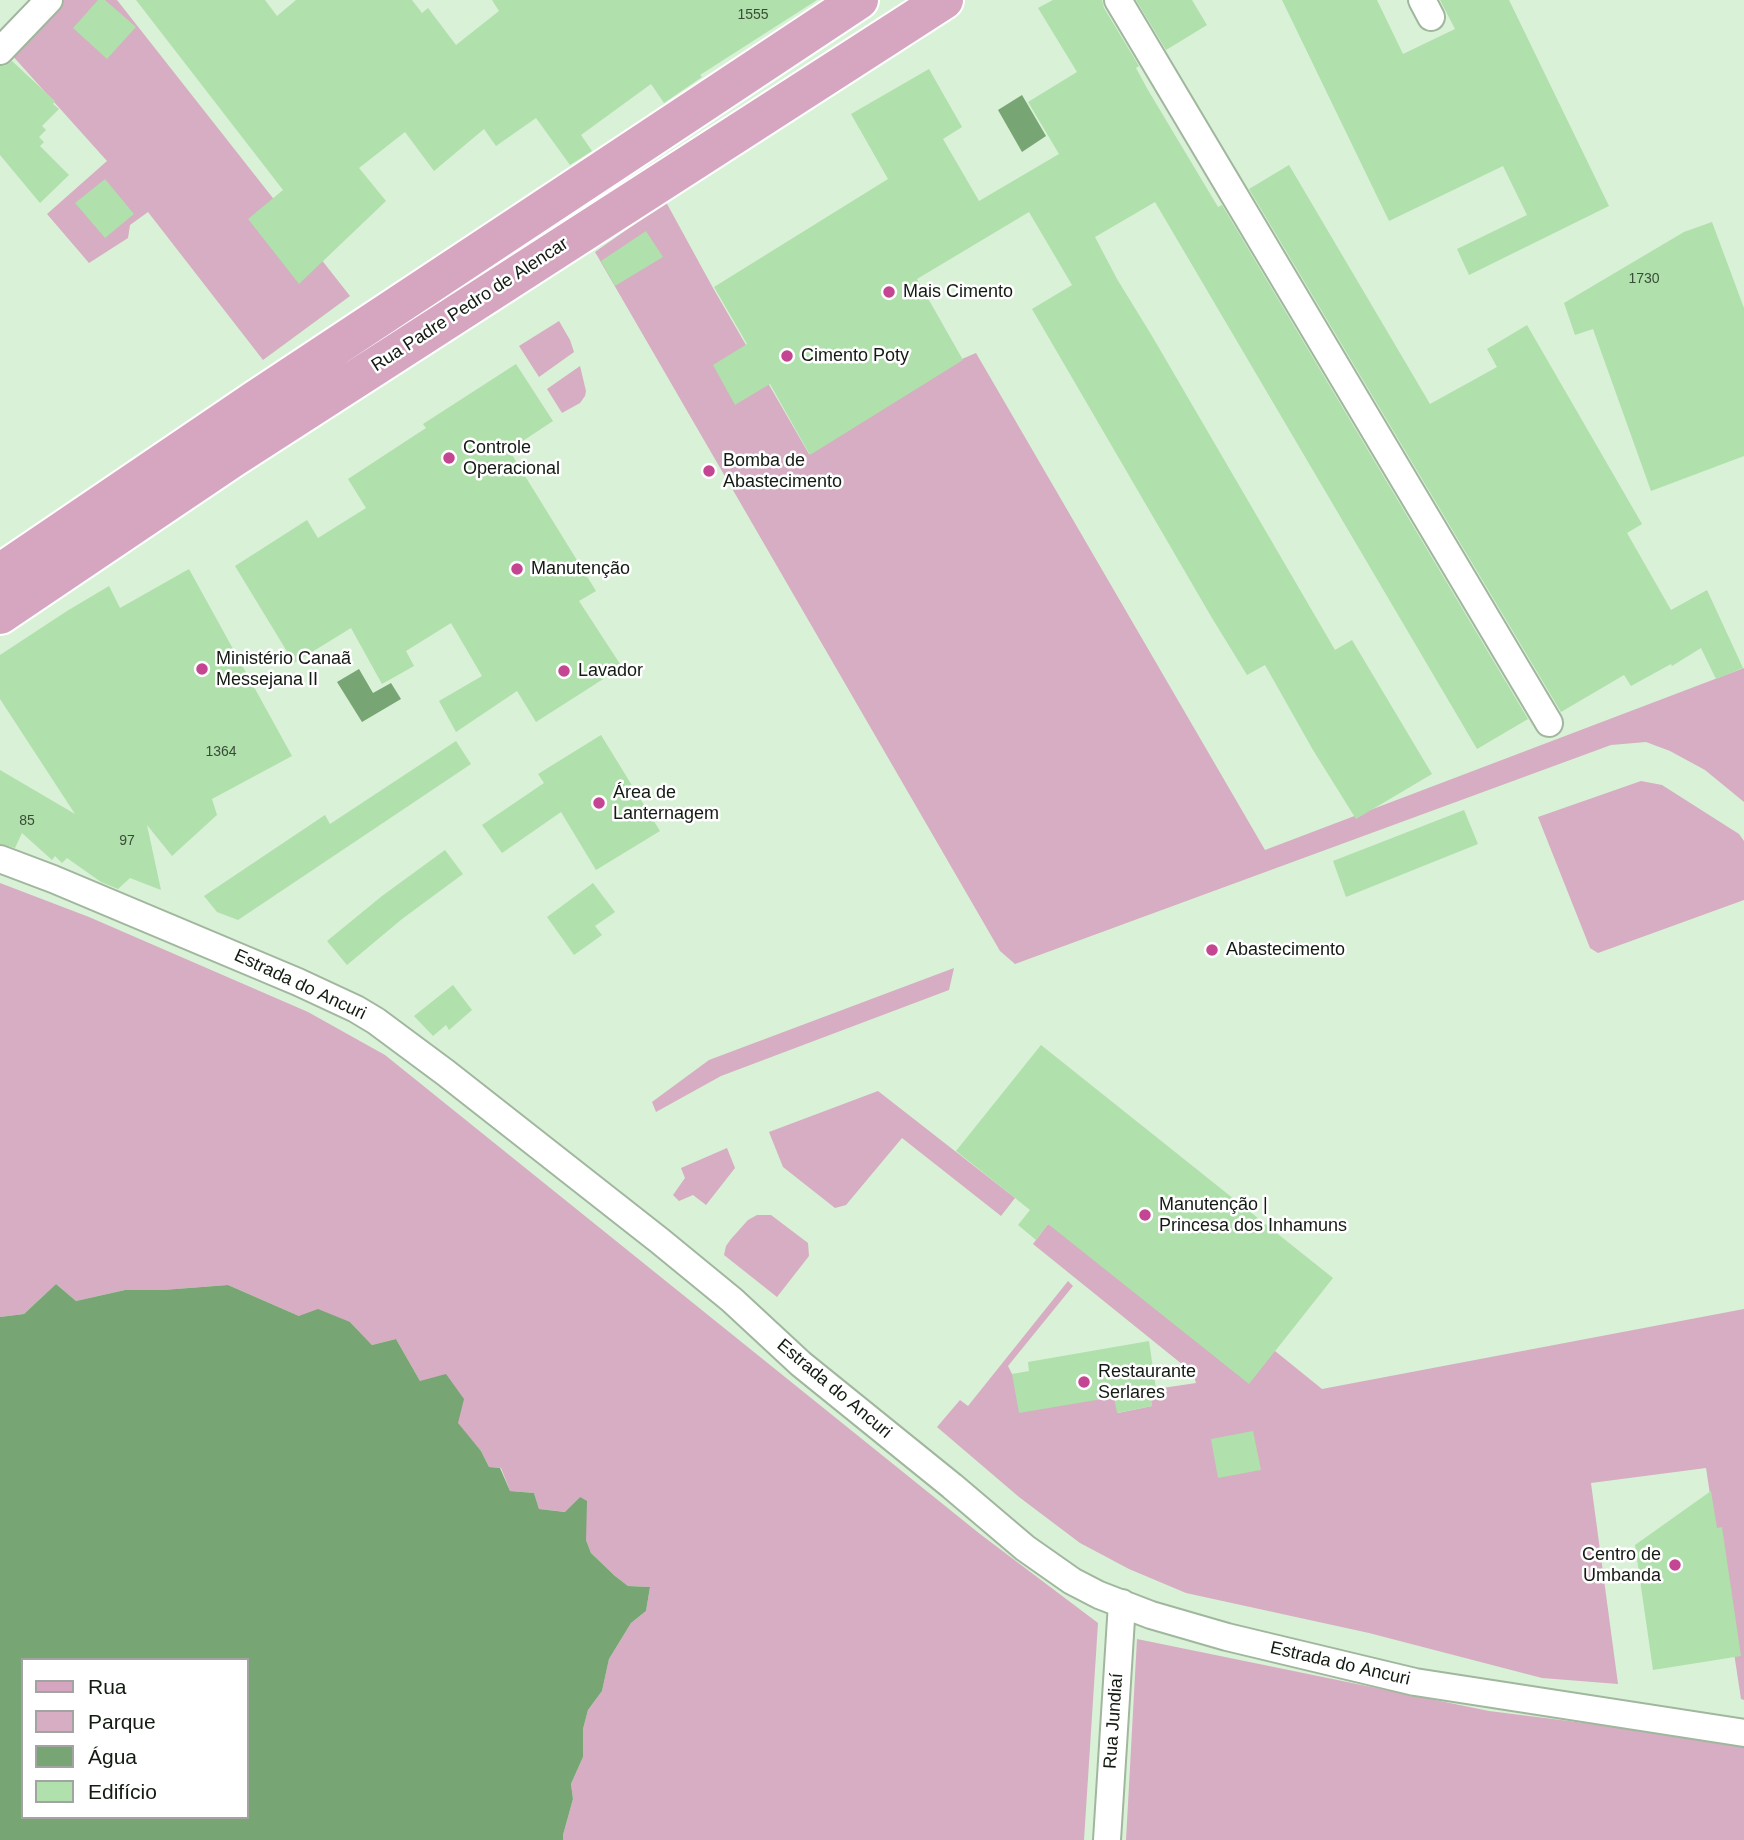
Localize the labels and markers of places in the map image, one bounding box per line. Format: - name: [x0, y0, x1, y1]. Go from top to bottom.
- place label: Mais Cimento: [903, 281, 1013, 303]
- marker: Mais Cimento: [881, 284, 897, 300]
- place label: Cimento Poty: [801, 345, 909, 367]
- marker: Cimento Poty: [779, 348, 795, 364]
- place label: Controle Operacional: [463, 437, 560, 480]
- marker: Controle Operacional: [441, 450, 457, 466]
- place label: Bomba de Abastecimento: [723, 450, 842, 492]
- marker: Bomba de Abastecimento: [701, 463, 717, 479]
- place label: Manutenção: [531, 558, 630, 580]
- marker: Manutenção: [509, 561, 525, 577]
- place label: Ministério Canaã Messejana II: [216, 648, 351, 690]
- place label: Lavador: [578, 660, 643, 682]
- marker: Ministério Canaã Messejana II: [194, 661, 210, 677]
- marker: Lavador: [556, 663, 572, 679]
- place label: Área de Lanternagem: [613, 782, 719, 824]
- marker: Área de Lanternagem: [591, 795, 607, 811]
- place label: Abastecimento: [1226, 939, 1345, 961]
- marker: Abastecimento: [1204, 942, 1220, 958]
- place label: Manutenção | Princesa dos Inhamuns: [1159, 1194, 1347, 1236]
- marker: Manutenção | Princesa dos Inhamuns: [1137, 1207, 1153, 1223]
- place label: Restaurante Serlares: [1098, 1361, 1196, 1404]
- marker: Restaurante Serlares: [1076, 1374, 1092, 1390]
- place label: Centro de Umbanda: [1582, 1544, 1661, 1586]
- marker: Centro de Umbanda: [1667, 1557, 1683, 1573]

